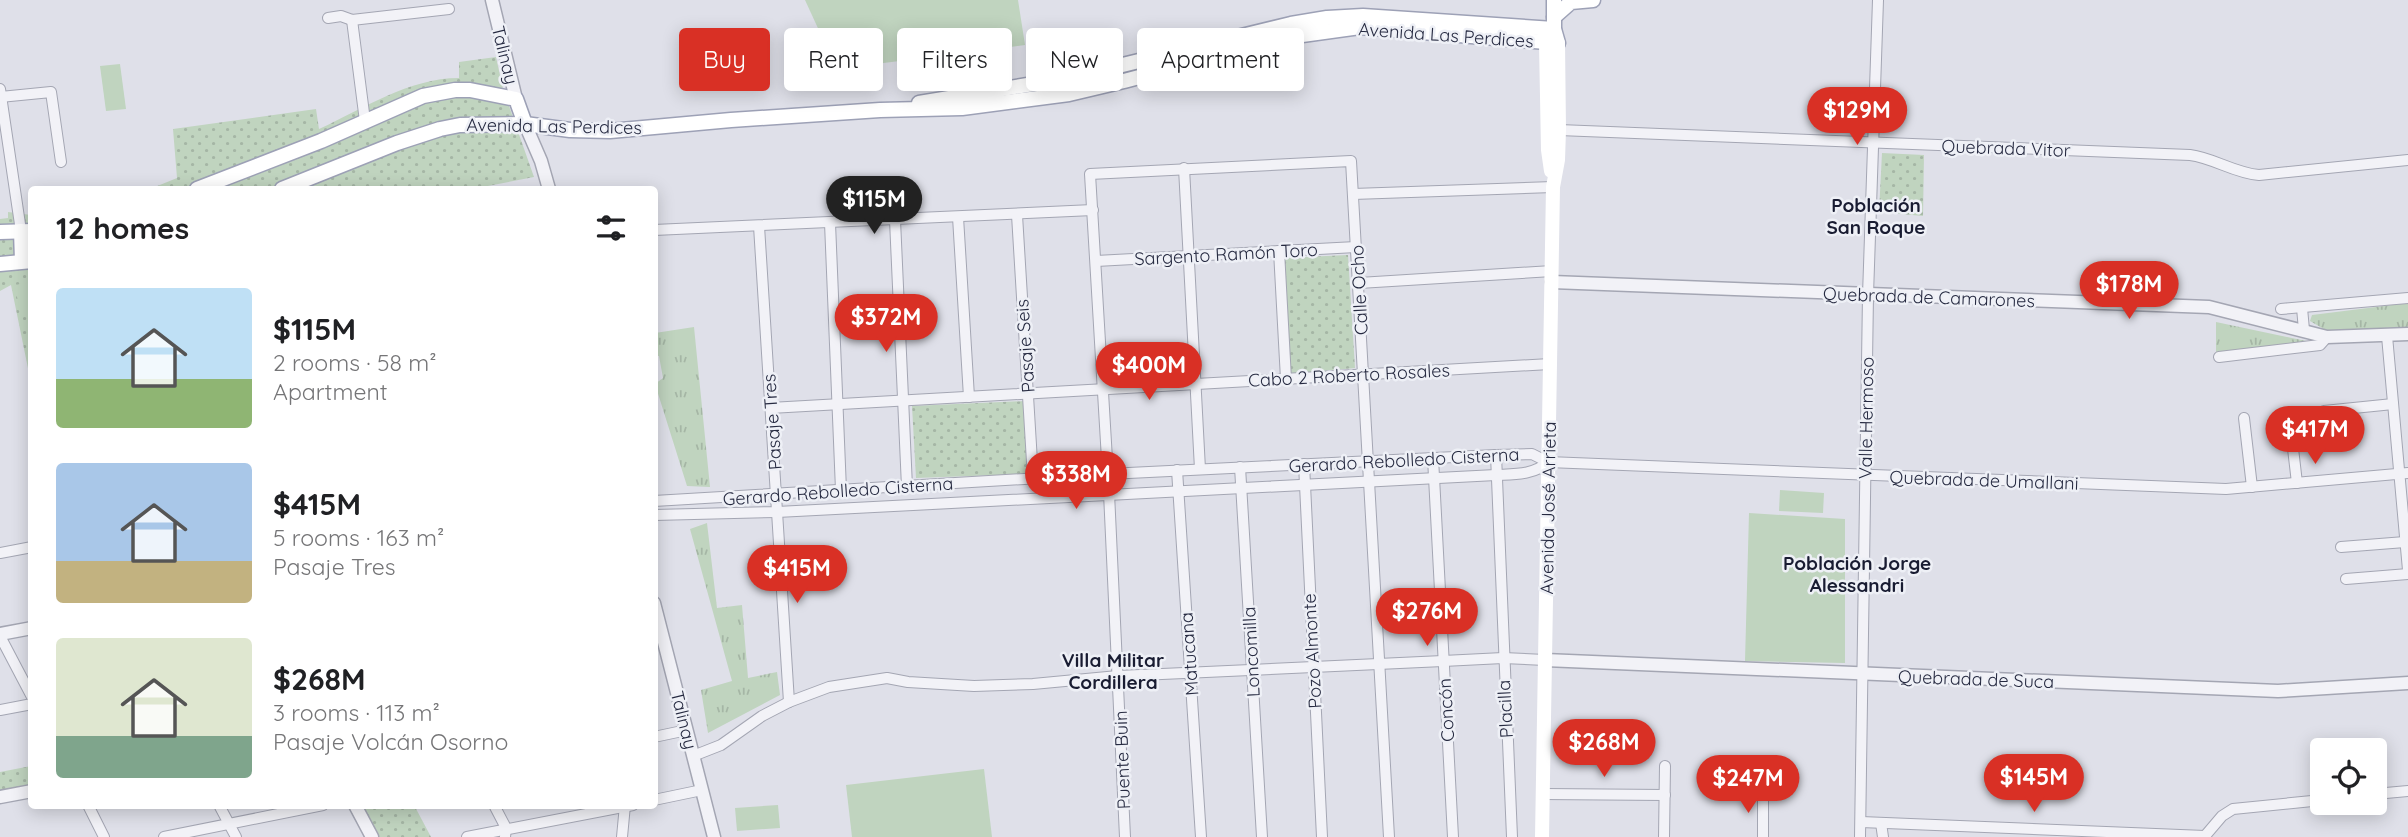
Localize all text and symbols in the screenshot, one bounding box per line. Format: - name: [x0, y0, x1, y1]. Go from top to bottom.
- street label: Avenida Las Perdices: [1358, 17, 1534, 53]
- street label: Talinay: [487, 23, 523, 87]
- chip: Buy: [679, 28, 770, 91]
- chip: Rent: [784, 28, 883, 91]
- chip: Filters: [897, 28, 1012, 91]
- chip: New: [1026, 28, 1123, 91]
- chip: Apartment: [1137, 28, 1304, 91]
- pin: $129M: [1808, 88, 1906, 147]
- text: $129M: [1823, 95, 1891, 124]
- street label: Avenida Las Perdices: [466, 113, 642, 139]
- street label: Quebrada Vitor: [1941, 134, 2071, 162]
- pin: $115M: [825, 176, 923, 236]
- text: $115M: [842, 184, 906, 213]
- district label: Población San Roque: [1826, 193, 1926, 239]
- text: 12 homes: [56, 209, 189, 247]
- icon: filters: [592, 209, 630, 247]
- street label: Sargento Ramón Toro: [1134, 238, 1318, 270]
- street label: Calle Ocho: [1345, 244, 1373, 336]
- pin: $178M: [2080, 262, 2178, 321]
- text: $178M: [2096, 269, 2162, 298]
- street label: Quebrada de Camarones: [1823, 282, 2035, 312]
- pin: $372M: [837, 294, 935, 354]
- street label: Pasaje Seis: [1010, 299, 1040, 393]
- text: $372M: [851, 302, 921, 331]
- text: $115M: [273, 310, 356, 348]
- icon: home: [112, 316, 196, 400]
- pin: $400M: [1100, 342, 1198, 402]
- text: 2 rooms · 58 m²: [273, 348, 436, 377]
- text: $400M: [1112, 350, 1186, 379]
- street label: Valle Hermoso: [1853, 357, 1879, 479]
- street label: Cabo 2 Roberto Rosales: [1248, 358, 1450, 392]
- street label: Pasaje Tres: [757, 373, 787, 471]
- text: Apartment: [273, 377, 387, 406]
- pin: $417M: [2266, 406, 2364, 466]
- text: $417M: [2282, 414, 2348, 443]
- street label: Avenida José Arrieta: [1535, 421, 1561, 595]
- street label: Gerardo Rebolledo Cisterna: [1288, 442, 1520, 478]
- pin: $338M: [1027, 452, 1125, 511]
- text: $338M: [1041, 459, 1111, 488]
- street label: Quebrada de Umallani: [1889, 465, 2079, 495]
- street label: Gerardo Rebolledo Cisterna: [722, 471, 954, 511]
- text: $415M: [273, 485, 361, 523]
- icon: home: [112, 491, 196, 575]
- text: 5 rooms · 163 m²: [273, 523, 444, 552]
- pin: $415M: [748, 546, 846, 605]
- district label: Población Jorge Alessandri: [1783, 551, 1931, 597]
- text: Pasaje Tres: [273, 552, 396, 581]
- text: $415M: [763, 553, 831, 582]
- pin: $276M: [1378, 588, 1476, 648]
- street label: Pozo Almonte: [1298, 593, 1326, 709]
- text: $276M: [1392, 596, 1462, 625]
- street label: Loncomilla: [1237, 606, 1265, 698]
- street label: Matucana: [1175, 611, 1203, 697]
- district label: Villa Militar Cordillera: [1062, 648, 1164, 694]
- text: $268M: [273, 660, 366, 698]
- street label: Quebrada de Suca: [1898, 665, 2054, 693]
- icon: home: [112, 666, 196, 750]
- street label: Concón: [1433, 678, 1459, 742]
- street label: Placilla: [1492, 679, 1518, 739]
- street label: Talinay: [666, 688, 702, 752]
- text: 3 rooms · 113 m²: [273, 698, 440, 727]
- street label: Puente Buin: [1109, 710, 1135, 810]
- pin: $268M: [1555, 720, 1653, 779]
- text: Pasaje Volcán Osorno: [273, 727, 508, 756]
- text: $268M: [1569, 727, 1639, 756]
- map controls: [2310, 738, 2387, 815]
- button: locate: [2310, 738, 2387, 815]
- pin: $145M: [1985, 754, 2083, 814]
- pin: $247M: [1699, 756, 1797, 815]
- text: $145M: [2000, 762, 2068, 791]
- text: $247M: [1712, 763, 1784, 792]

